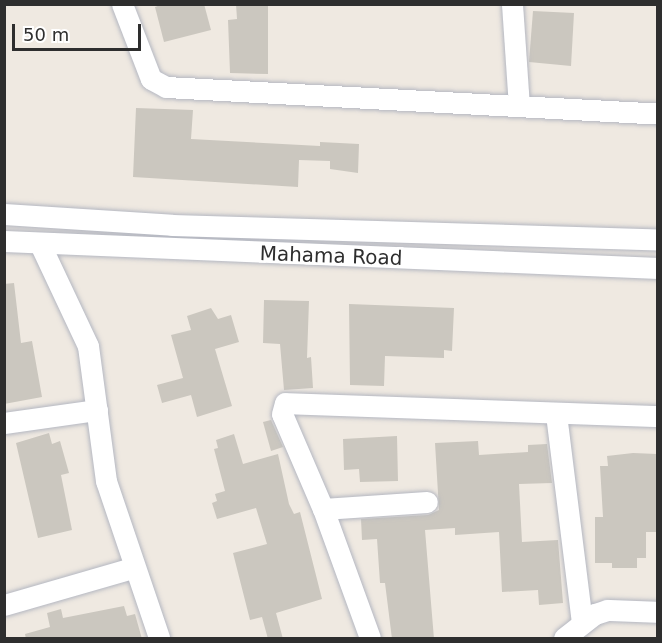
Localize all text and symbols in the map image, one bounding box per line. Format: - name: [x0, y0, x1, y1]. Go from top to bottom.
- scale bar: [15, 12, 144, 50]
- text: 50 m: [23, 24, 69, 45]
- street label: Mahama Road: [259, 242, 403, 270]

